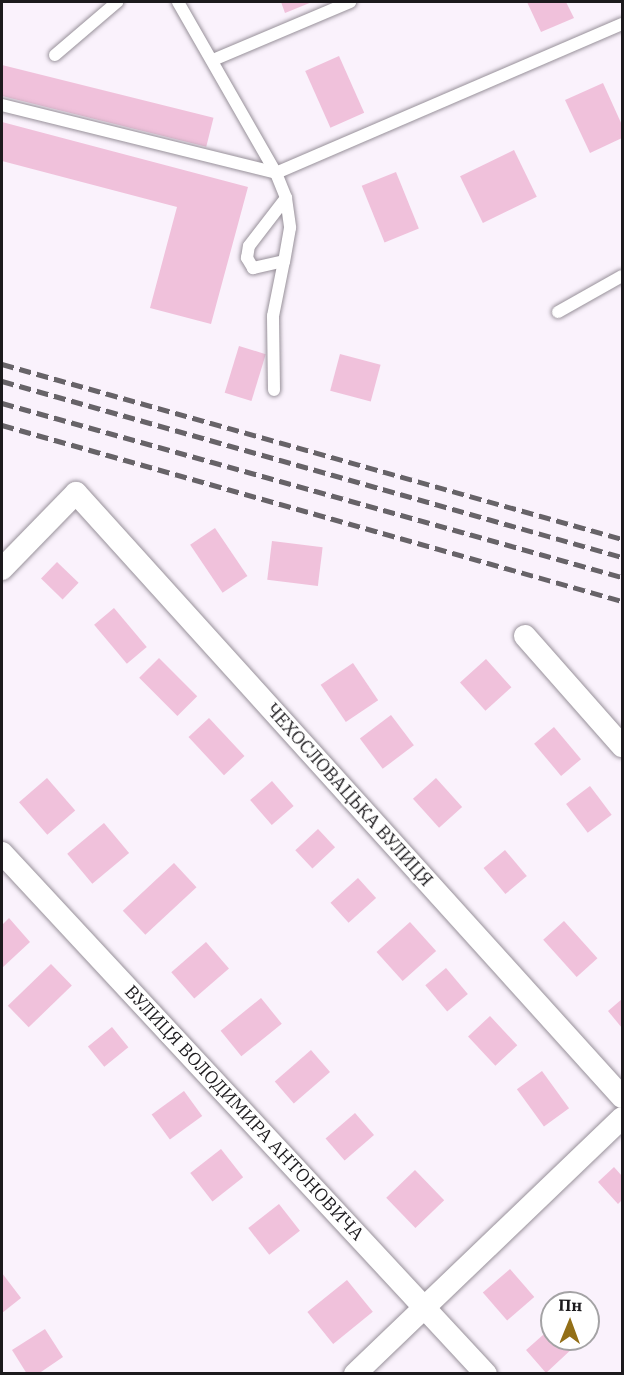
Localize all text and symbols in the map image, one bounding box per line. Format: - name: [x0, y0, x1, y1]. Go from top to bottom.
- street label: ЧЕХОСЛОВАЦЬКА ВУЛИЦЯ: [261, 699, 437, 891]
- street label: ВУЛИЦЯ ВОЛОДИМИРА АНТОНОВИЧА: [120, 981, 368, 1245]
- north arrow: [540, 1291, 600, 1351]
- text: Пн: [558, 1295, 582, 1315]

